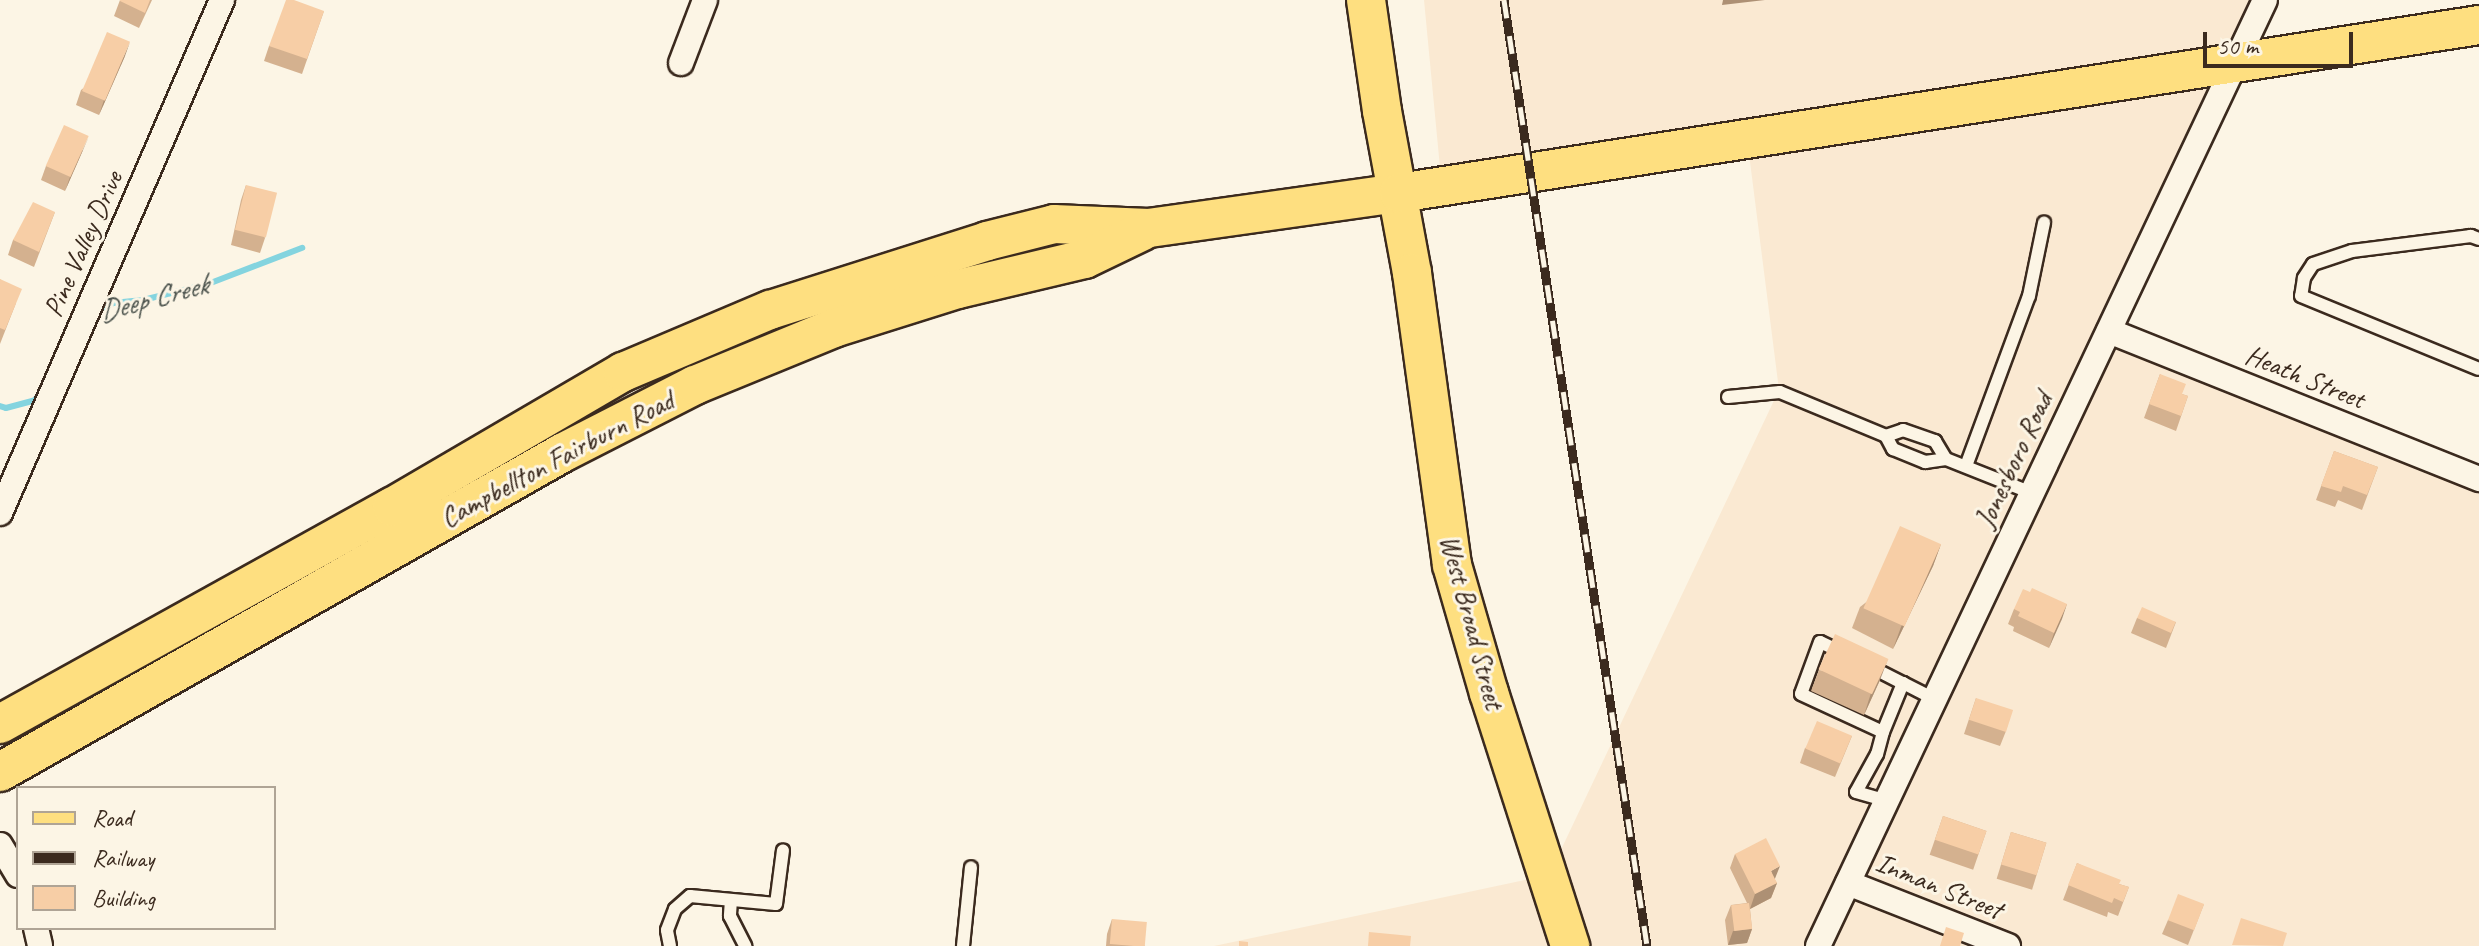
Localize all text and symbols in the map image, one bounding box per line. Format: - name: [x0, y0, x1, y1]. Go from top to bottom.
- scale bar: [2207, 16, 2357, 66]
- text: 50 m: [2217, 31, 2258, 61]
- street label: Pine Valley Drive: [36, 166, 130, 322]
- water label: Deep Creek: [95, 266, 211, 330]
- street label: Heath Street: [2240, 338, 2370, 416]
- street label: Campbellton Fairburn Road: [435, 383, 679, 535]
- street label: Jonesboro Road: [1968, 387, 2060, 533]
- street label: West Broad Street: [1433, 531, 1511, 713]
- legend: [16, 786, 276, 930]
- text: Road: [92, 803, 132, 833]
- text: Railway: [92, 843, 154, 873]
- street label: Inman Street: [1871, 845, 2007, 927]
- text: Building: [92, 883, 155, 913]

